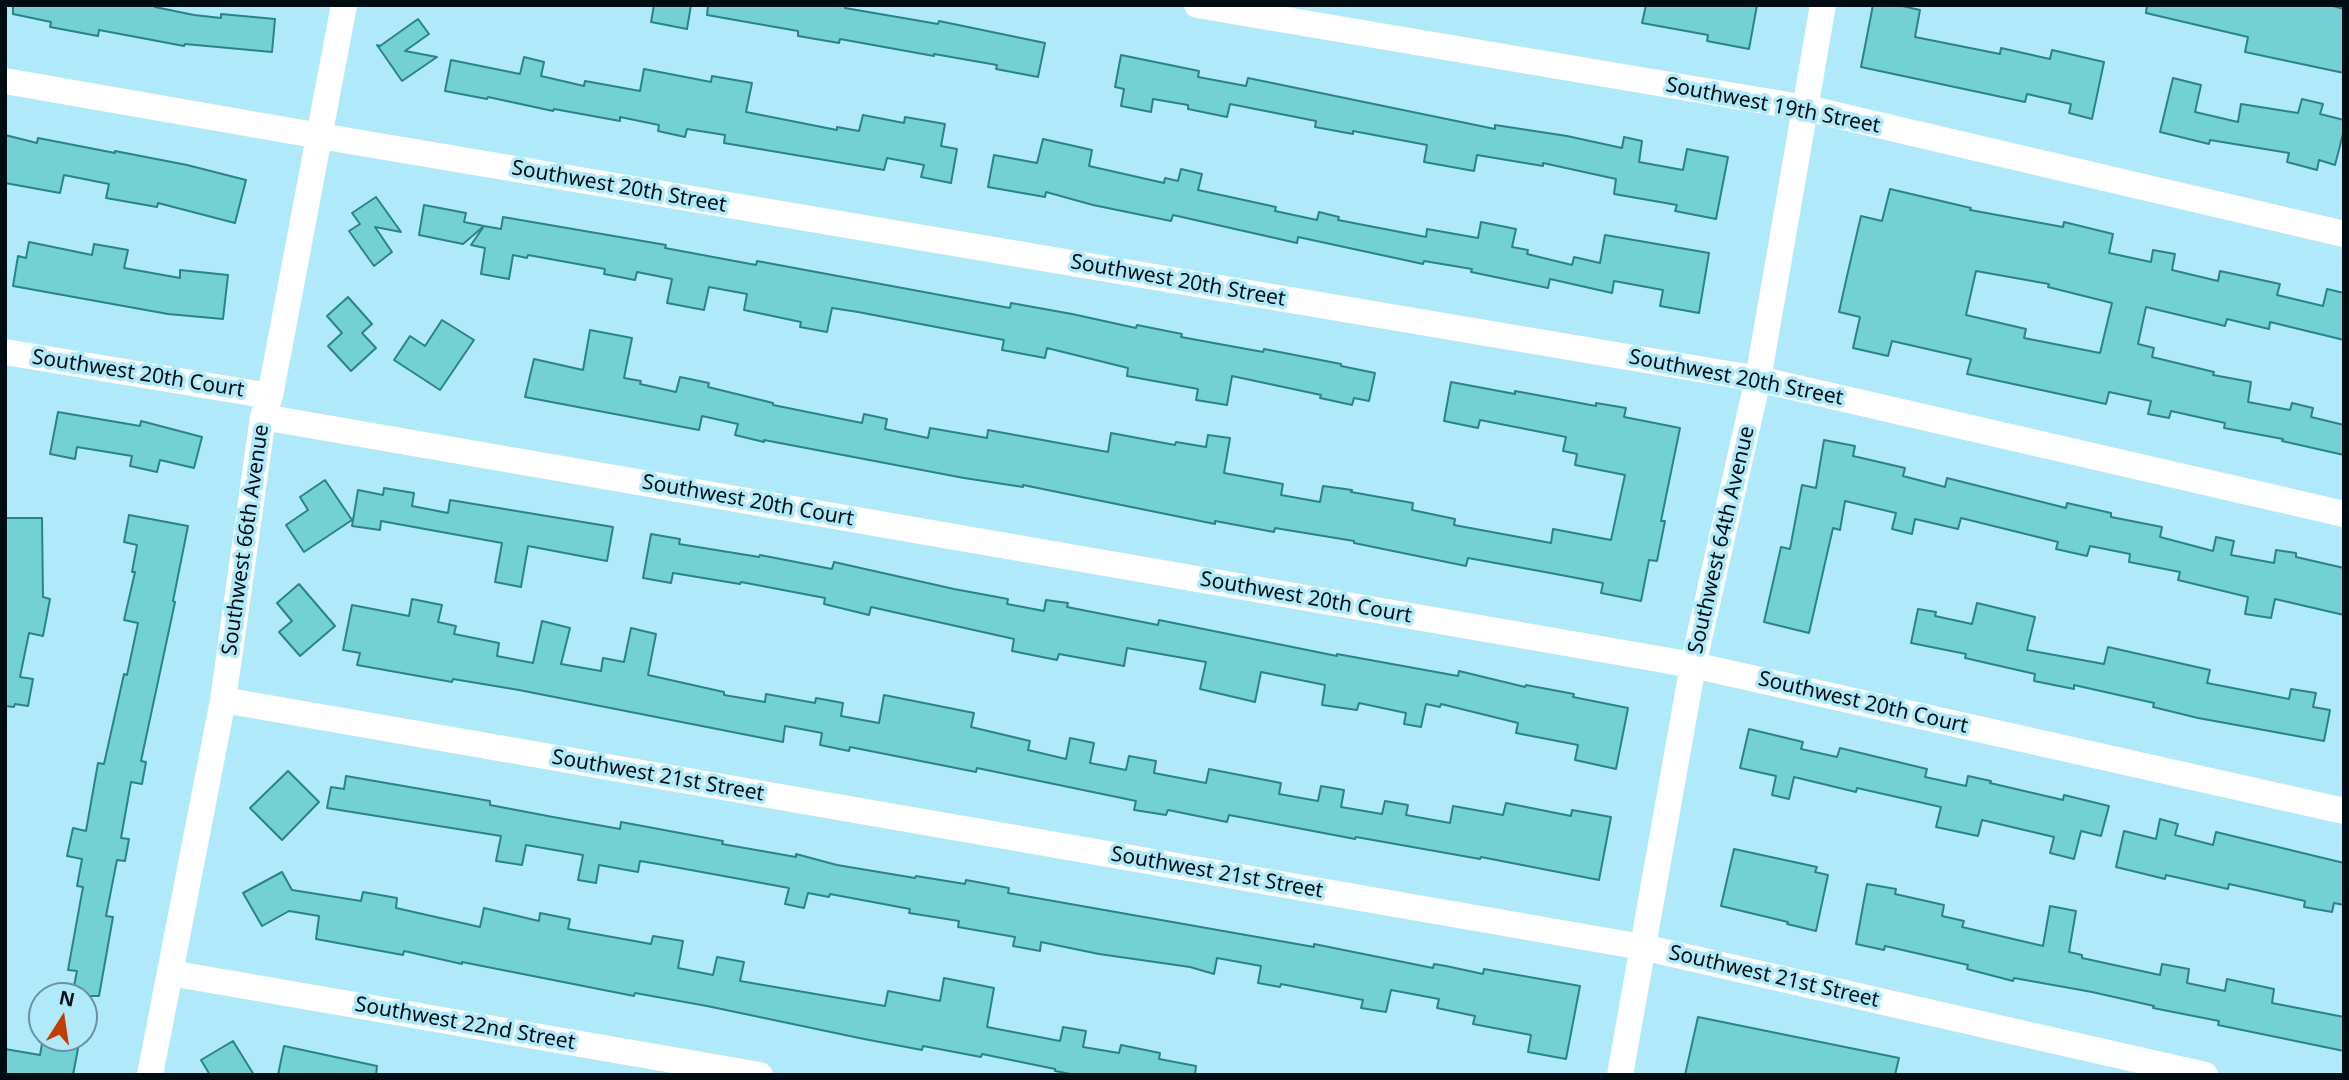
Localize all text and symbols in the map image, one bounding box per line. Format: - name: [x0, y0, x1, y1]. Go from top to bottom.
- street label: Southwest 19th Street: [1664, 73, 1882, 139]
- street label: Southwest 20th Street: [510, 156, 728, 218]
- street label: Southwest 20th Street: [1069, 250, 1287, 312]
- street label: Southwest 20th Court: [30, 345, 246, 403]
- street label: Southwest 20th Street: [1627, 345, 1845, 411]
- street label: Southwest 66th Avenue: [217, 423, 275, 657]
- street label: Southwest 64th Avenue: [1684, 424, 1760, 656]
- street label: Southwest 20th Court: [640, 470, 856, 532]
- street label: Southwest 20th Court: [1198, 567, 1414, 629]
- street label: Southwest 20th Court: [1756, 667, 1970, 739]
- street label: Southwest 21st Street: [550, 745, 766, 807]
- street label: Southwest 21st Street: [1109, 842, 1325, 904]
- street label: Southwest 21st Street: [1666, 941, 1882, 1013]
- north arrow: [28, 982, 98, 1052]
- text: N: [57, 984, 77, 1013]
- street label: Southwest 22nd Street: [353, 992, 577, 1056]

